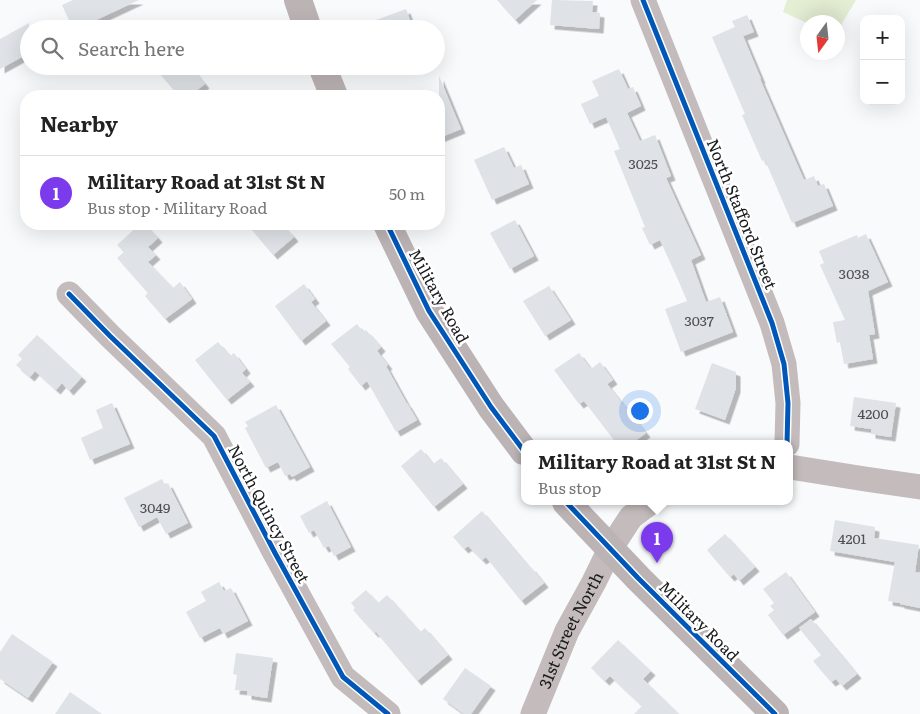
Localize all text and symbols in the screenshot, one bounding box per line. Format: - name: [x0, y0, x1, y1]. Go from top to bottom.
- north arrow: [800, 15, 845, 60]
- map controls: [860, 15, 905, 105]
- button: +: [860, 15, 905, 60]
- search box: [20, 20, 445, 75]
- icon: search: [38, 34, 66, 62]
- text: Search here: [78, 34, 185, 62]
- button: −: [860, 60, 905, 105]
- text: Nearby: [40, 107, 118, 138]
- street label: North Stafford Street: [702, 135, 784, 293]
- house number: 3025: [628, 153, 658, 173]
- text: Military Road at 31st St N: [87, 167, 326, 195]
- text: 1: [53, 181, 59, 205]
- text: 50 m: [389, 181, 425, 205]
- text: Bus stop · Military Road: [87, 195, 267, 219]
- street label: Military Road: [404, 244, 476, 347]
- house number: 3038: [839, 263, 870, 283]
- house number: 3037: [684, 310, 714, 330]
- your location: [627, 398, 653, 424]
- house number: 4200: [858, 403, 889, 423]
- street label: North Quincy Street: [223, 440, 317, 588]
- popup: [521, 440, 793, 505]
- text: Military Road at 31st St N: [538, 447, 776, 475]
- text: Bus stop: [538, 475, 601, 499]
- house number: 3049: [140, 497, 170, 517]
- pin: 1: [641, 522, 673, 563]
- house number: 4201: [838, 528, 867, 548]
- street label: 31st Street North: [532, 567, 608, 692]
- street label: Military Road: [654, 575, 745, 666]

